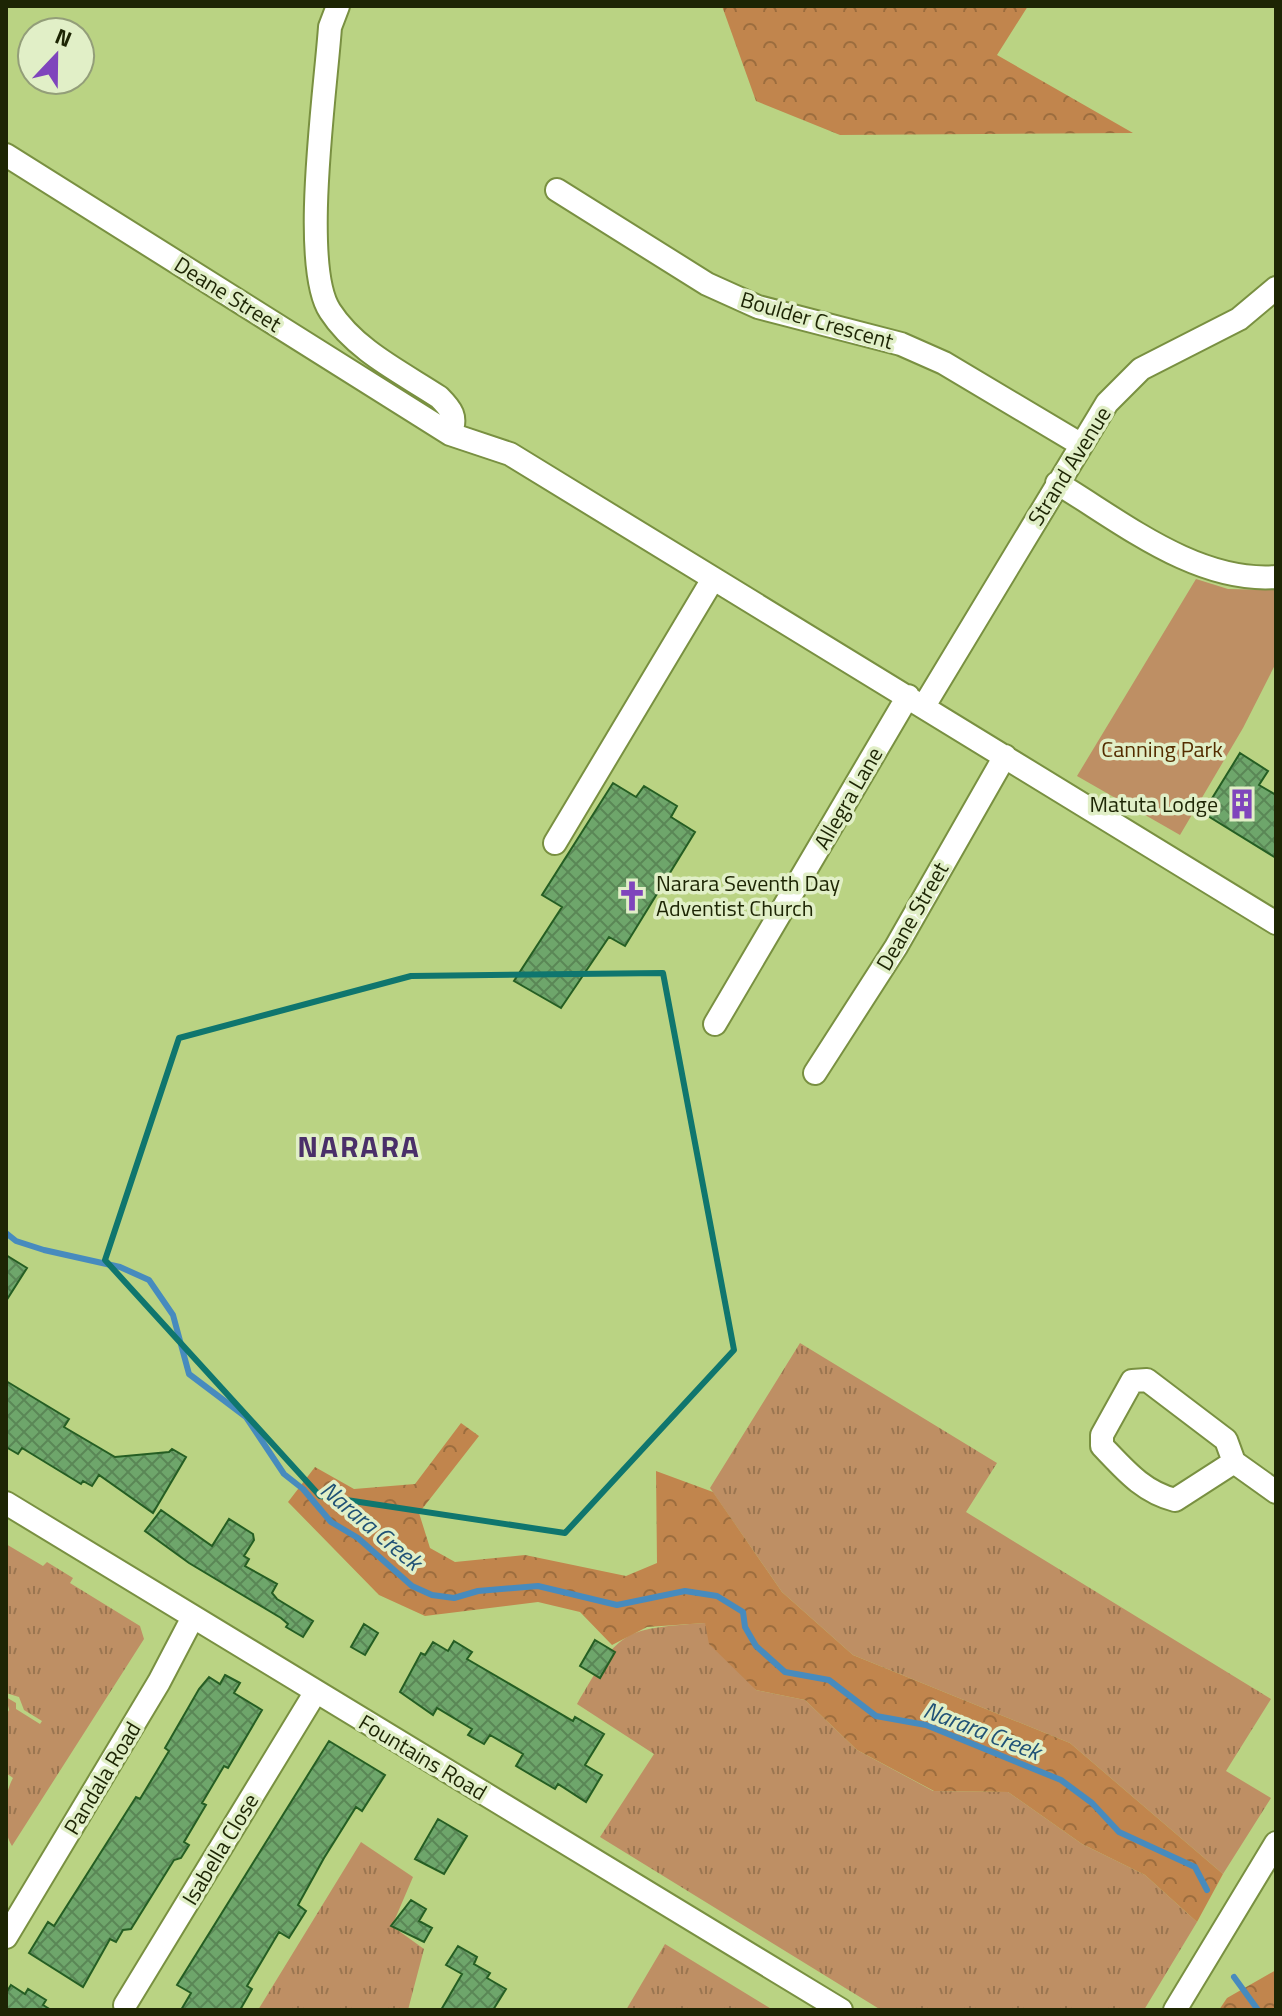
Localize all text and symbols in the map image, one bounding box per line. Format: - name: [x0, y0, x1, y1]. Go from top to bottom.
- north arrow: [16, 16, 96, 96]
- text: N: [50, 19, 77, 56]
- street label: Deane Street: [168, 248, 288, 341]
- street label: Boulder Crescent: [736, 282, 898, 358]
- street label: Strand Avenue: [1019, 400, 1119, 532]
- park label: Canning Park: [1101, 732, 1223, 766]
- street label: Allegra Lane: [805, 740, 891, 856]
- place label: Matuta Lodge: [1089, 787, 1218, 821]
- building icon: Matuta Lodge: [1225, 787, 1259, 821]
- street label: Deane Street: [867, 855, 957, 977]
- place label: Narara Seventh Day Adventist Church: [656, 866, 841, 925]
- church icon: Narara Seventh Day Adventist Church: [615, 879, 649, 913]
- district label: NARARA: [297, 1123, 421, 1169]
- water label: Narara Creek: [313, 1472, 433, 1581]
- water label: Narara Creek: [918, 1691, 1049, 1770]
- street label: Fountains Road: [352, 1705, 494, 1809]
- street label: Pandala Road: [55, 1715, 149, 1841]
- street label: Isabella Close: [173, 1787, 267, 1911]

